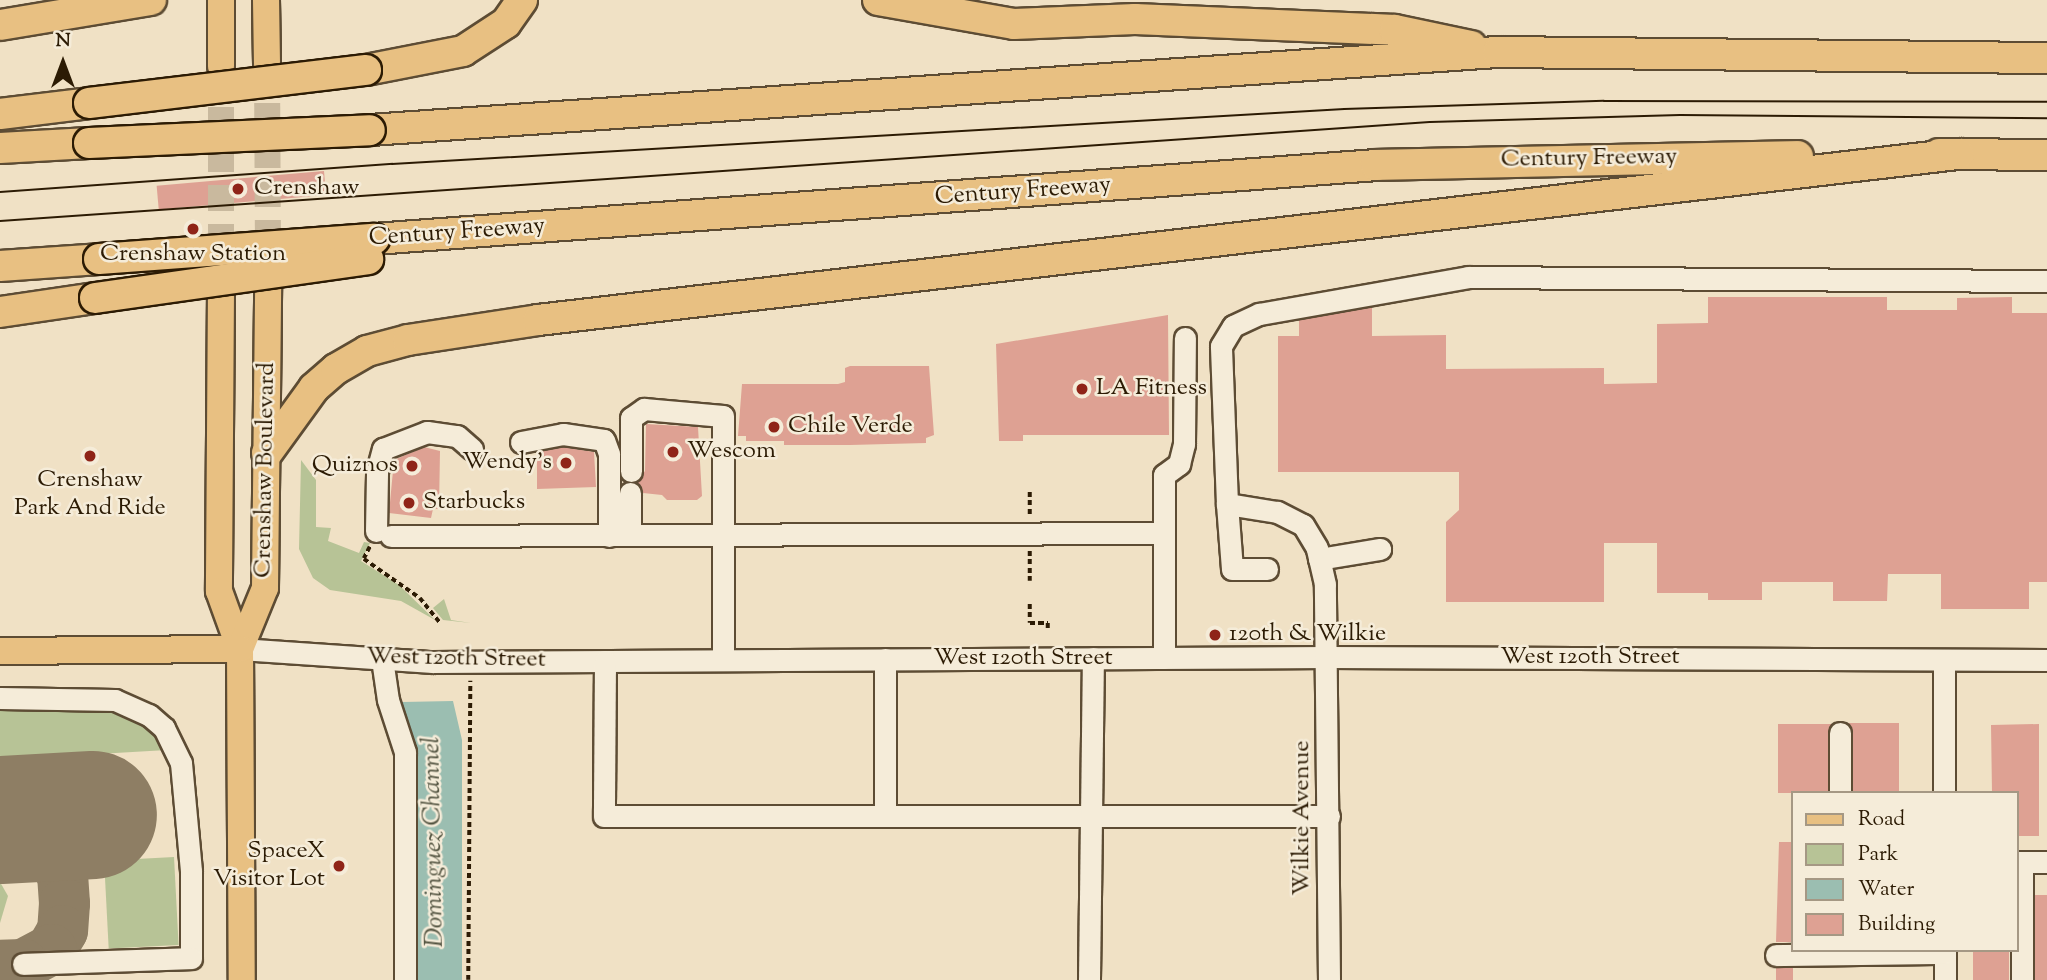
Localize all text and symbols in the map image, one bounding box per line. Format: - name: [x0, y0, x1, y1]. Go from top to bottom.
- north arrow: [28, 28, 98, 98]
- text: N: [55, 28, 71, 55]
- street label: Century Freeway: [1501, 143, 1677, 175]
- street label: Century Freeway: [934, 171, 1112, 213]
- place label: Crenshaw: [254, 175, 360, 203]
- marker: Crenshaw: [228, 179, 248, 199]
- street label: Century Freeway: [368, 212, 546, 254]
- marker: Crenshaw Station: [185, 221, 201, 237]
- place label: Crenshaw Station: [100, 241, 286, 269]
- street label: Crenshaw Boulevard: [250, 362, 282, 578]
- place label: LA Fitness: [1096, 375, 1207, 403]
- marker: LA Fitness: [1074, 381, 1090, 397]
- place label: Chile Verde: [788, 413, 913, 441]
- marker: Chile Verde: [766, 419, 782, 435]
- place label: Wescom: [687, 438, 776, 466]
- marker: Wescom: [665, 444, 681, 460]
- marker: Crenshaw Park And Ride: [82, 448, 98, 464]
- place label: Wendy's: [462, 449, 552, 477]
- place label: Quiznos: [312, 452, 398, 480]
- marker: Wendy's: [558, 455, 574, 471]
- marker: Quiznos: [404, 458, 420, 474]
- place label: Crenshaw Park And Ride: [14, 467, 166, 523]
- place label: Starbucks: [423, 489, 525, 517]
- marker: Starbucks: [401, 495, 417, 511]
- place label: 120th & Wilkie: [1229, 621, 1386, 649]
- marker: 120th & Wilkie: [1207, 627, 1223, 643]
- street label: West 120th Street: [366, 643, 546, 675]
- street label: West 120th Street: [1500, 644, 1680, 672]
- street label: West 120th Street: [933, 645, 1113, 673]
- water label: Dominguez Channel: [417, 736, 451, 948]
- street label: Wilkie Avenue: [1289, 740, 1317, 896]
- legend: [1792, 791, 2019, 952]
- text: Road: [1858, 805, 1905, 835]
- place label: SpaceX Visitor Lot: [213, 838, 325, 894]
- text: Park: [1858, 840, 1898, 870]
- marker: SpaceX Visitor Lot: [331, 858, 347, 874]
- text: Water: [1858, 875, 1914, 905]
- text: Building: [1858, 910, 1935, 940]

